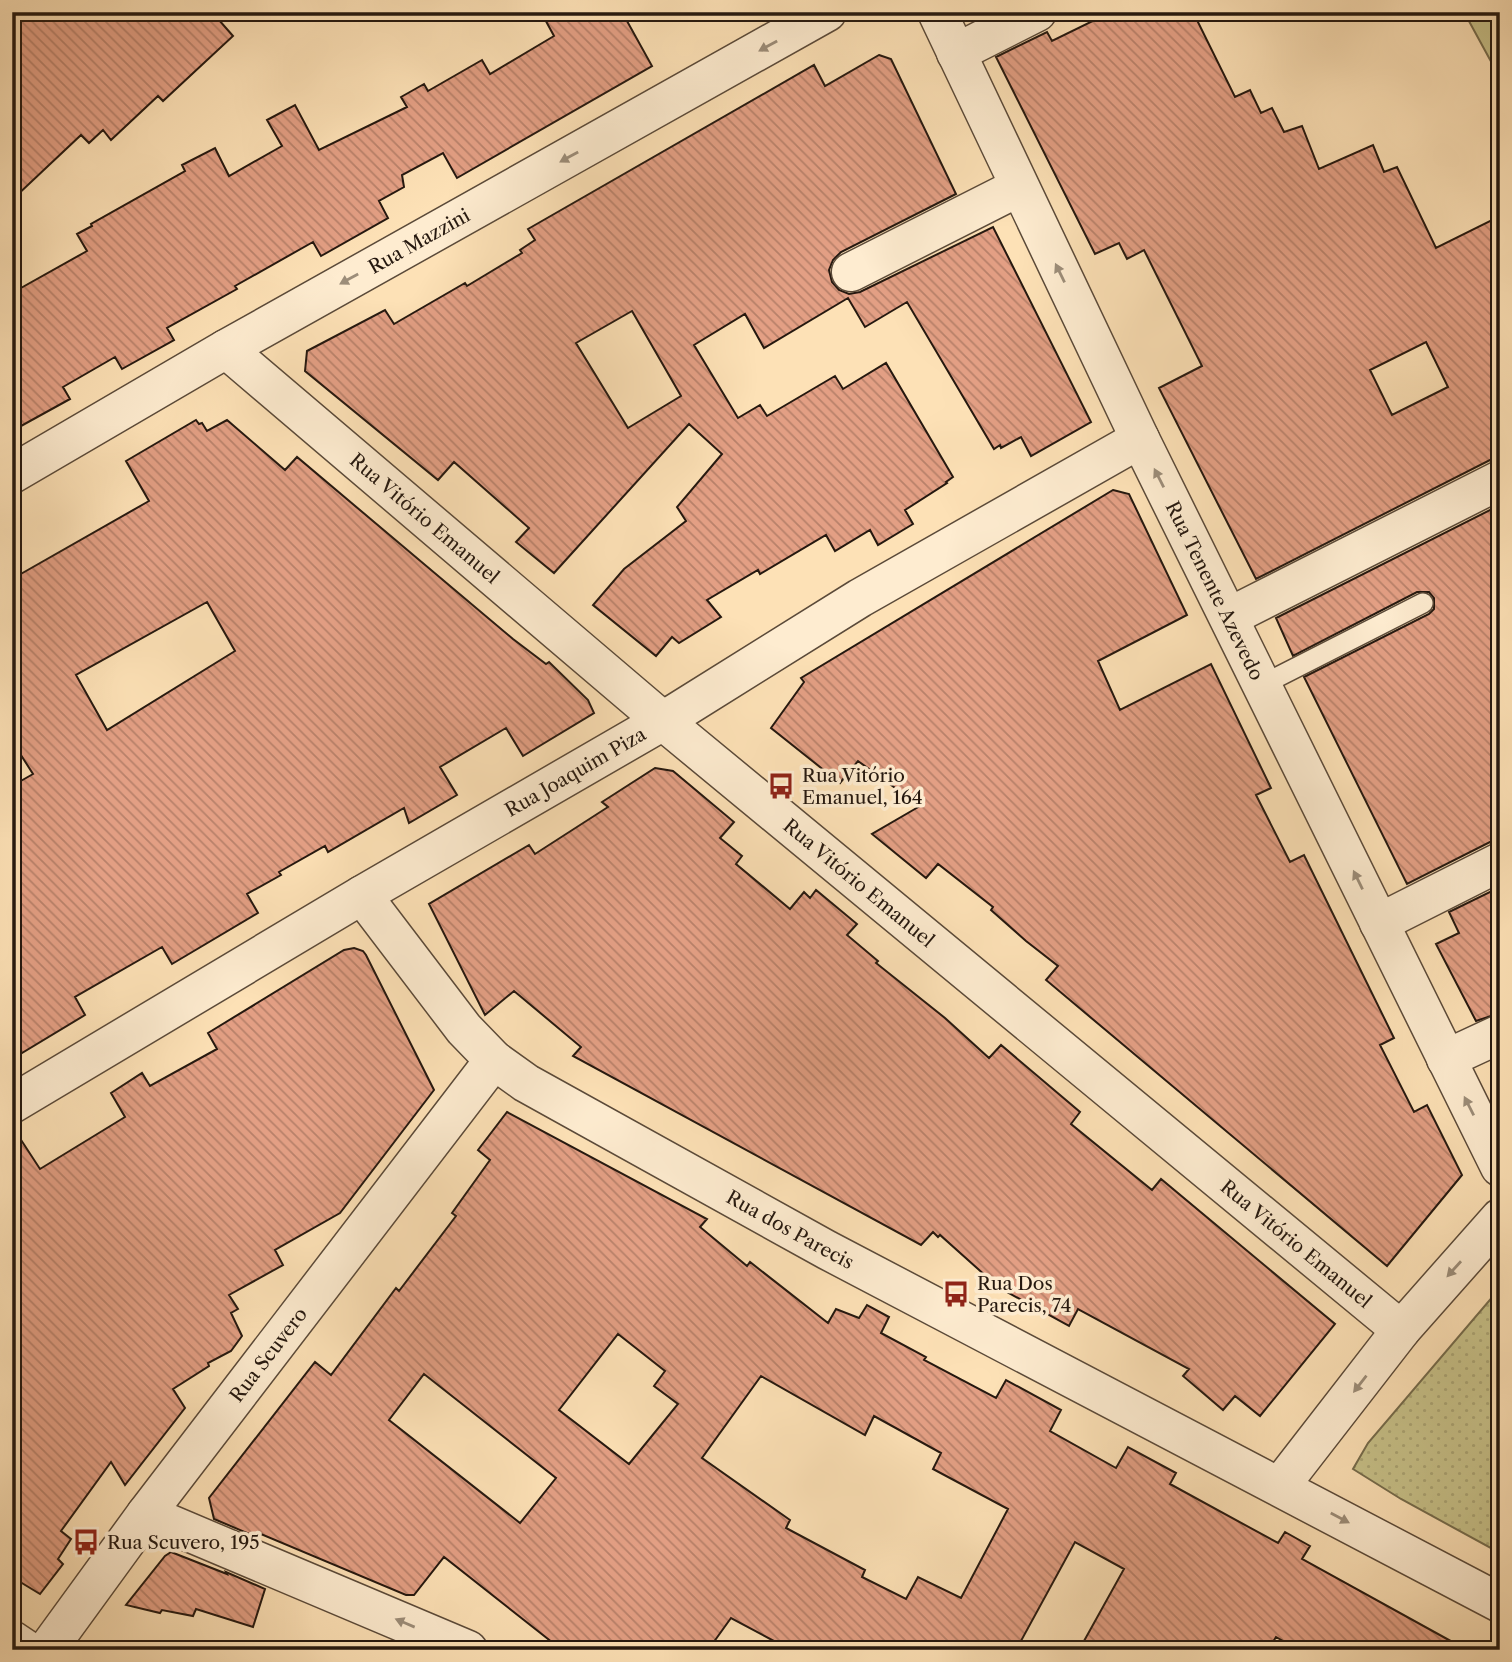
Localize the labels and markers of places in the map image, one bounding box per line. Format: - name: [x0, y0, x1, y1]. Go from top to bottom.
- place label: Rua Vitório Emanuel, 164: [802, 764, 923, 809]
- bus stop icon: Rua Vitório Emanuel, 164: [766, 771, 796, 801]
- place label: Rua Dos Parecis, 74: [977, 1272, 1072, 1317]
- bus stop icon: Rua Dos Parecis, 74: [941, 1279, 971, 1309]
- bus stop icon: Rua Scuvero, 195: [71, 1527, 101, 1557]
- place label: Rua Scuvero, 195: [107, 1531, 260, 1554]

